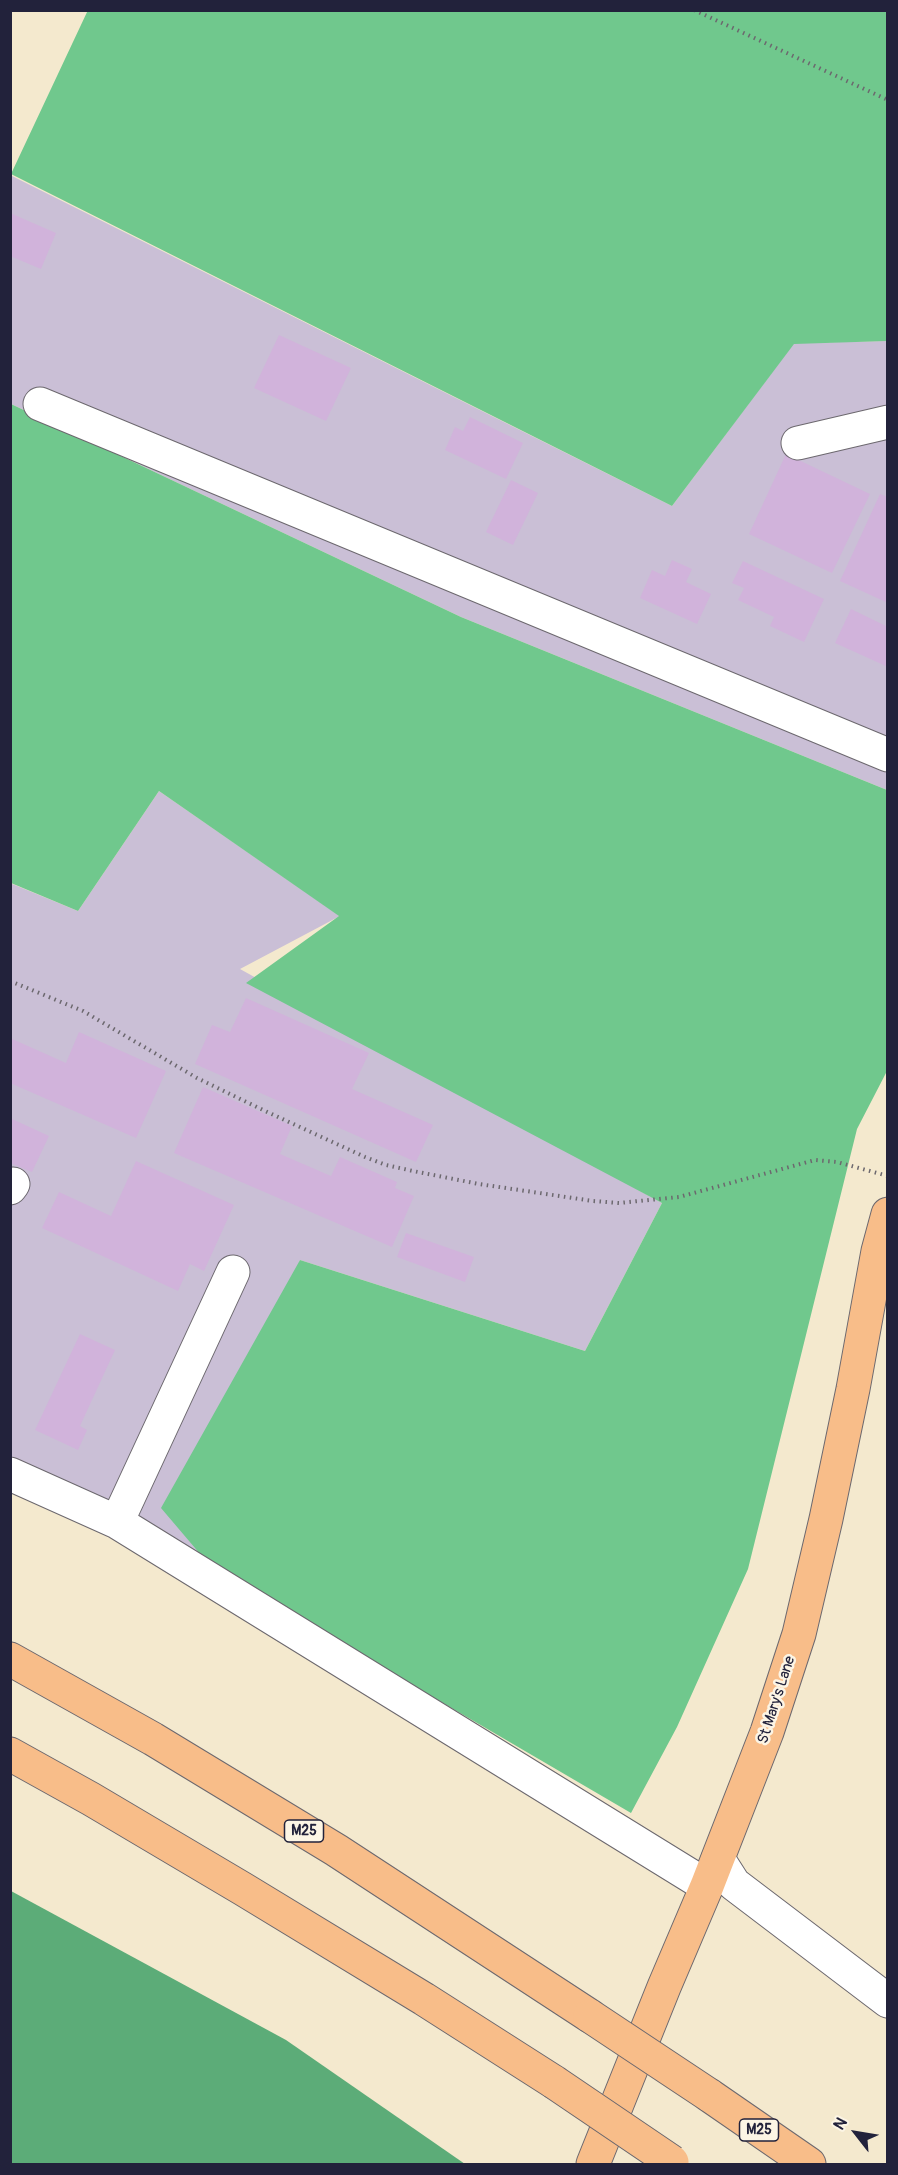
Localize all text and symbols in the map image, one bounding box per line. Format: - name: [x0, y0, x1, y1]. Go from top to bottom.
- street label: St Mary's Lane: [754, 1654, 800, 1746]
- road number: M25: [284, 1820, 324, 1842]
- north arrow: [826, 2103, 886, 2163]
- text: N: [829, 2114, 852, 2134]
- road number: M25: [740, 2119, 778, 2141]

